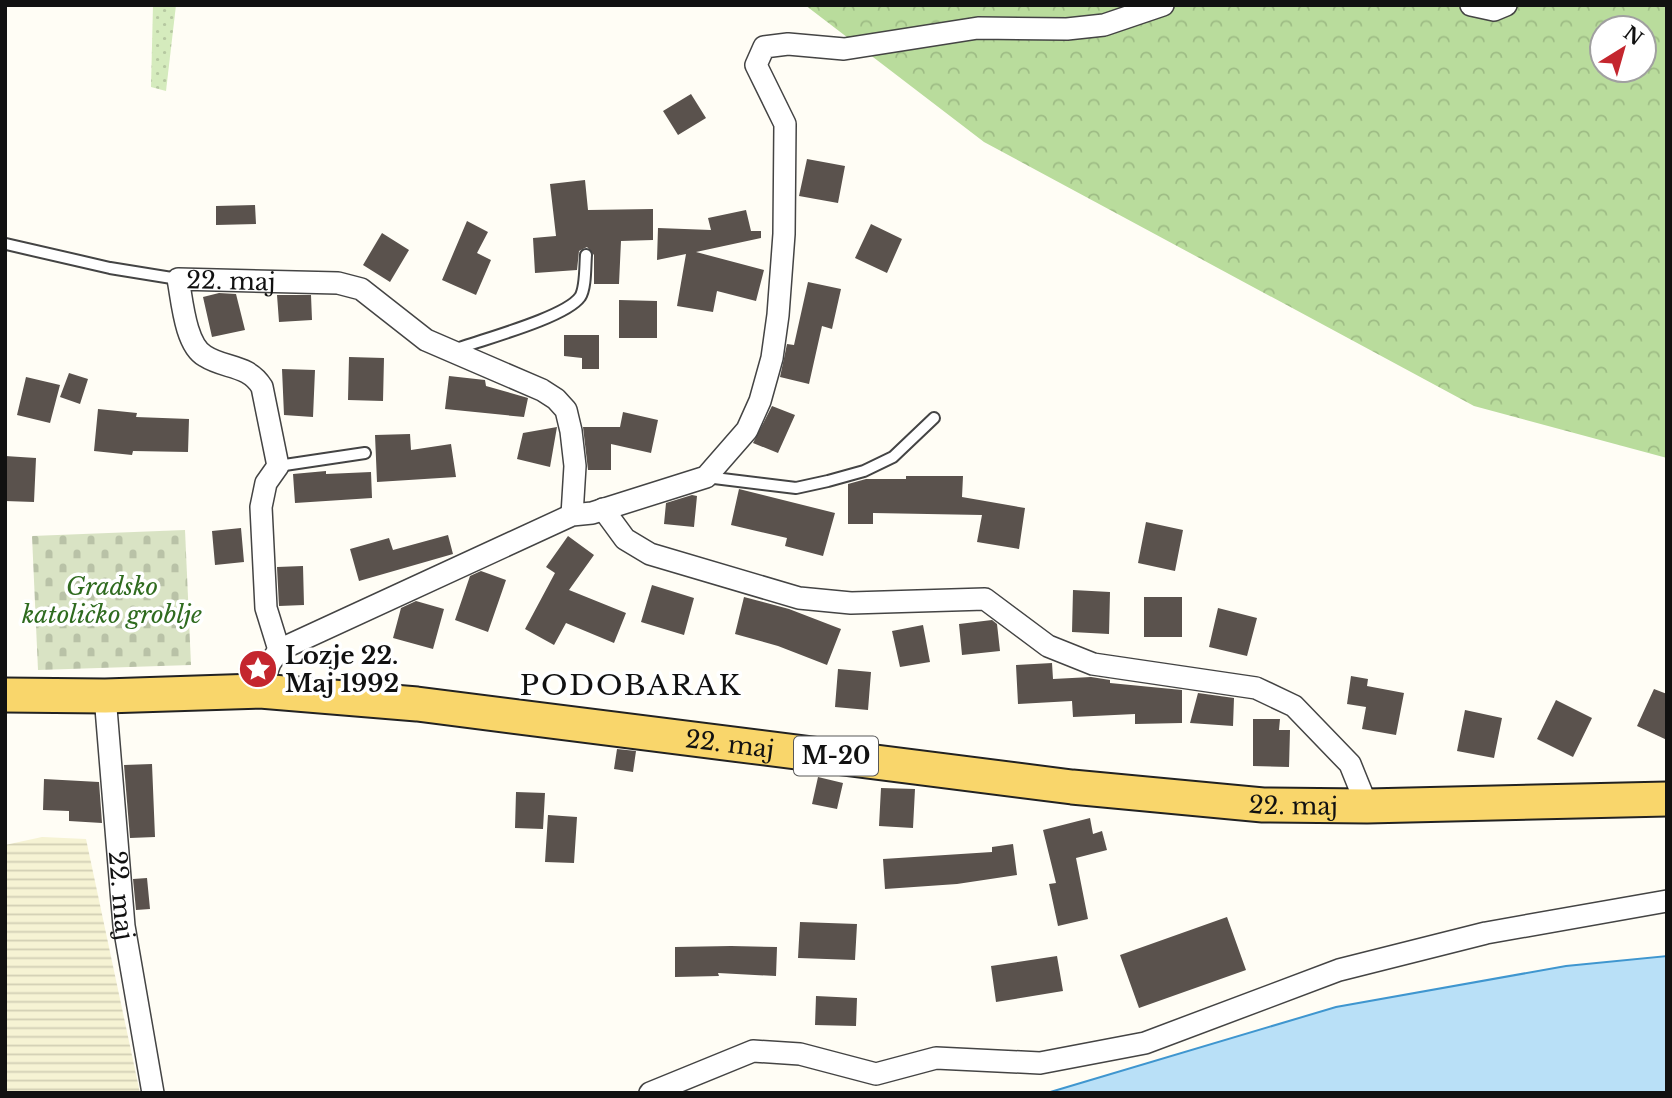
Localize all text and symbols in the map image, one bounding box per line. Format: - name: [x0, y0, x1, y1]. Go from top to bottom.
- north arrow: [1588, 14, 1658, 84]
- text: N: [1619, 21, 1647, 50]
- street label: 22. maj: [186, 265, 276, 296]
- park label: Gradsko katoličko groblje: [21, 572, 202, 629]
- place label: Lozje 22. Maj 1992: [285, 641, 399, 698]
- place icon: Lozje 22. Maj 1992: [237, 648, 279, 690]
- district label: PODOBARAK: [520, 668, 742, 703]
- street label: 22. maj: [684, 724, 776, 764]
- road number: M-20: [794, 736, 878, 776]
- street label: 22. maj: [1247, 789, 1338, 820]
- street label: 22. maj: [103, 850, 141, 942]

